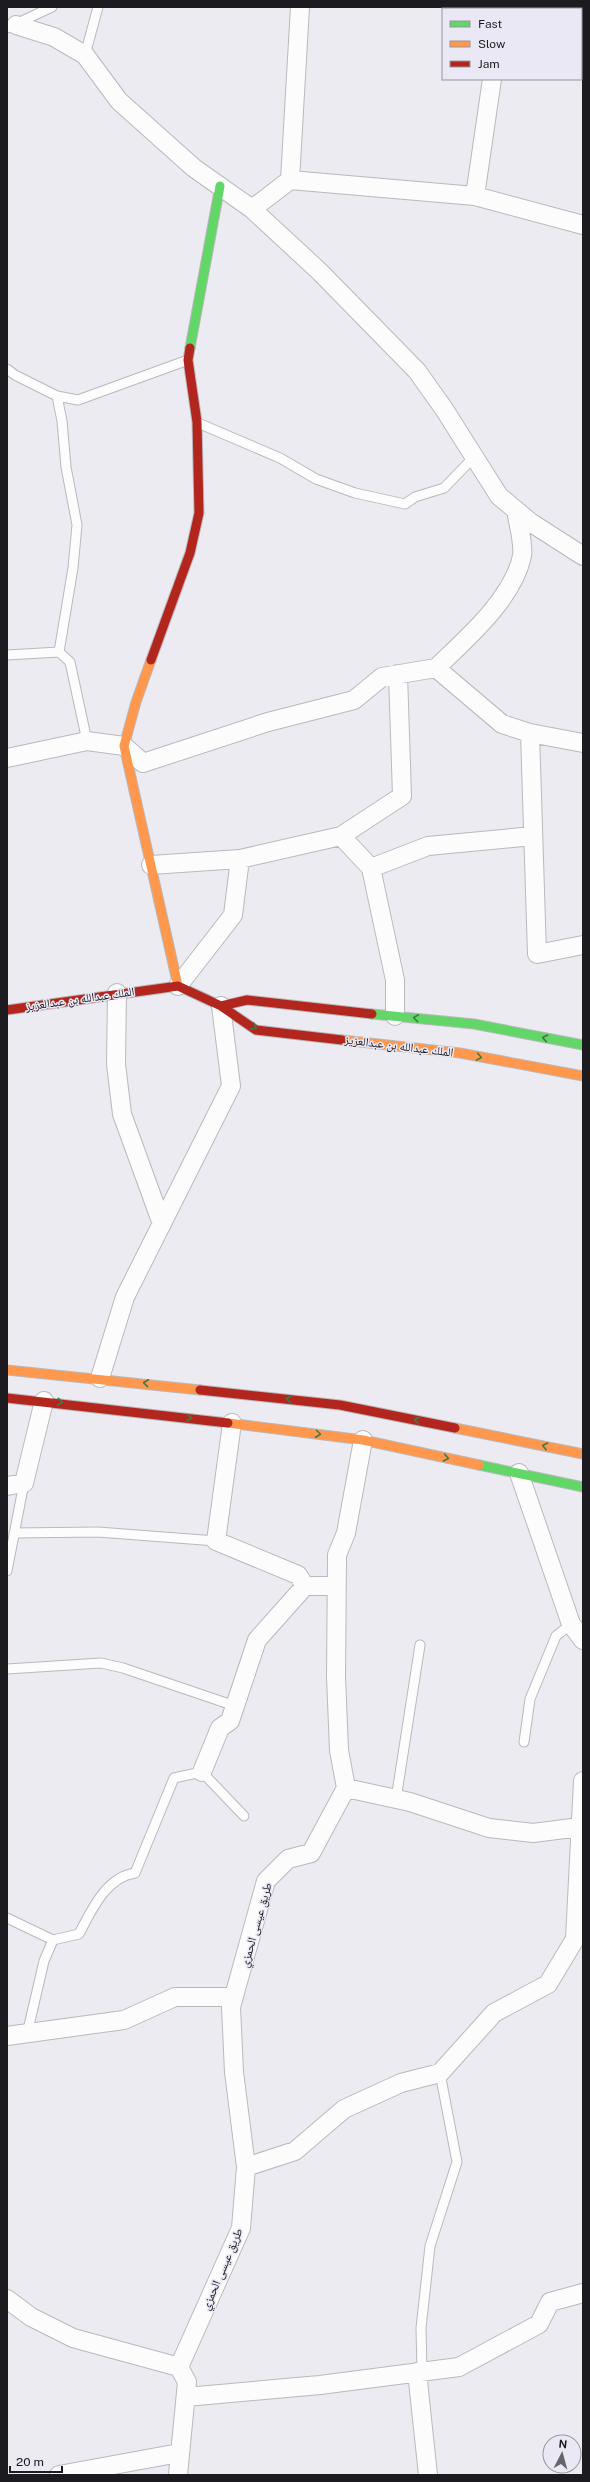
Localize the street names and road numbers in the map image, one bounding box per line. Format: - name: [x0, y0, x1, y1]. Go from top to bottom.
- street label: الملك عبدالله بن عبدالعزيز: [24, 984, 135, 1014]
- street label: الملك عبدالله بن عبدالعزيز: [343, 1032, 454, 1060]
- street label: طريق عيسى الحمزي: [237, 1881, 278, 1970]
- street label: طريق عيسى الحمزي: [198, 2226, 248, 2313]

